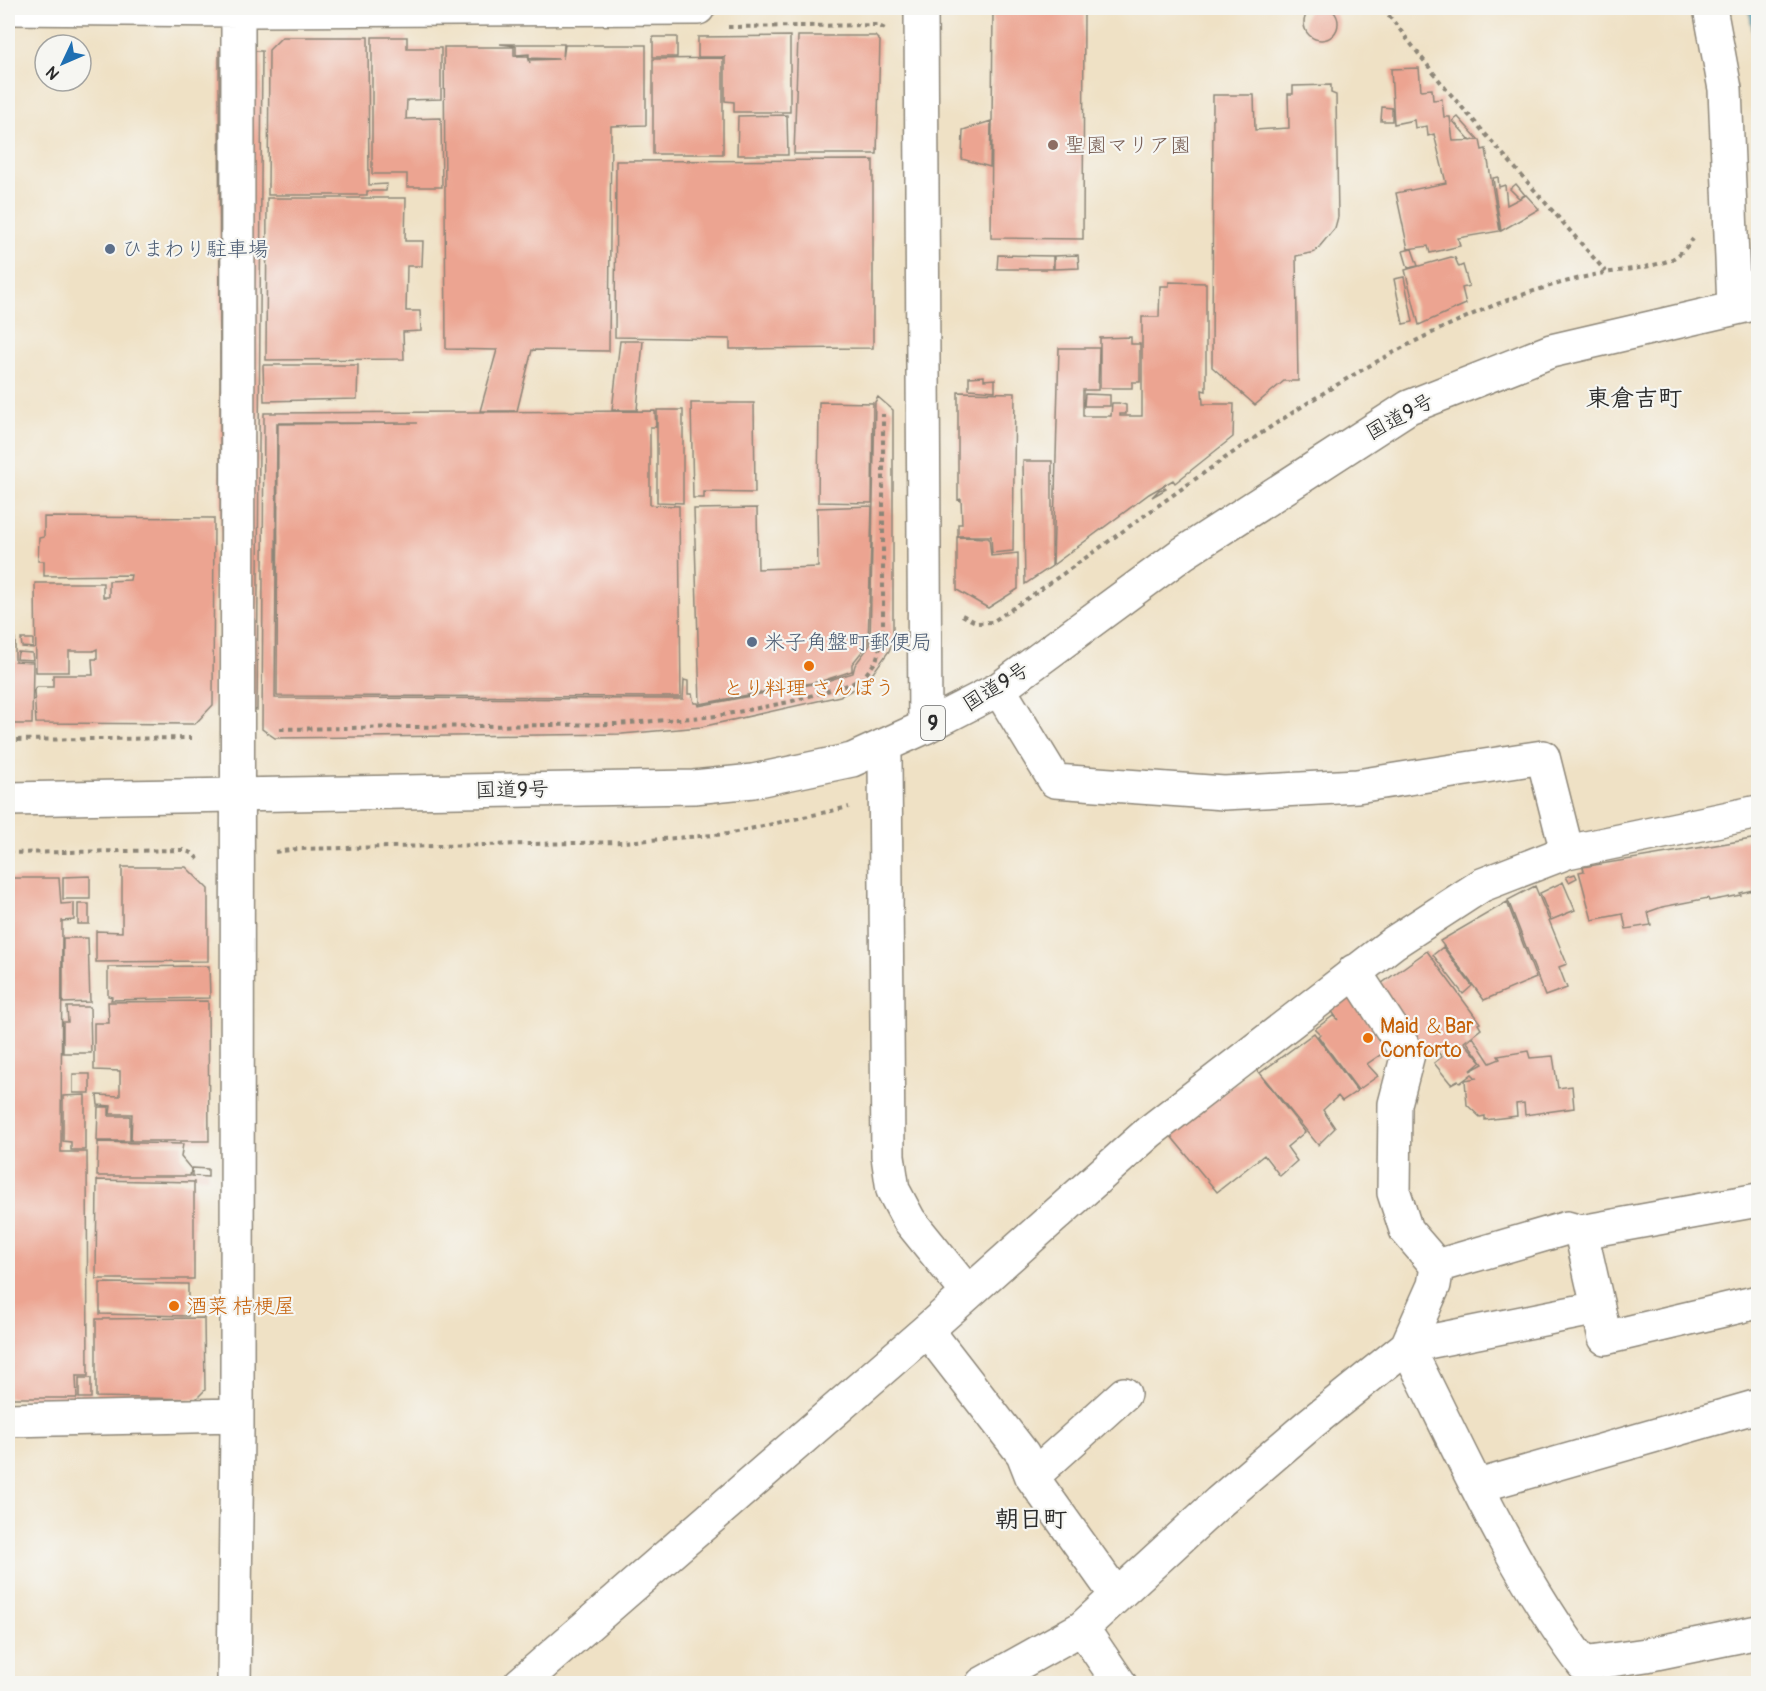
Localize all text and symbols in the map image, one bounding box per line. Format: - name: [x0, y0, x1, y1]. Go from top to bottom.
- north arrow: [33, 33, 93, 93]
- text: N: [42, 62, 64, 84]
- place label: 聖園マリア園: [1065, 132, 1191, 159]
- marker: 聖園マリア園: [1046, 138, 1060, 152]
- place label: ひまわり駐車場: [122, 236, 269, 263]
- marker: ひまわり駐車場: [103, 242, 117, 256]
- district label: 東倉吉町: [1586, 384, 1682, 413]
- street label: 国道9号: [1361, 387, 1439, 447]
- place label: 米子角盤町郵便局: [764, 629, 932, 656]
- marker: 米子角盤町郵便局: [745, 635, 759, 649]
- street label: 国道9号: [958, 656, 1034, 718]
- marker: とり料理 さんぽう: [802, 659, 816, 673]
- place label: とり料理 さんぽう: [723, 675, 895, 702]
- road number: 9: [921, 706, 945, 740]
- street label: 国道9号: [475, 776, 549, 804]
- place label: Maid ＆Bar Conforto: [1380, 1013, 1474, 1064]
- marker: Maid ＆Bar Conforto: [1361, 1031, 1375, 1045]
- place label: 酒菜 桔梗屋: [186, 1293, 296, 1320]
- marker: 酒菜 桔梗屋: [167, 1299, 181, 1313]
- district label: 朝日町: [995, 1505, 1067, 1534]

